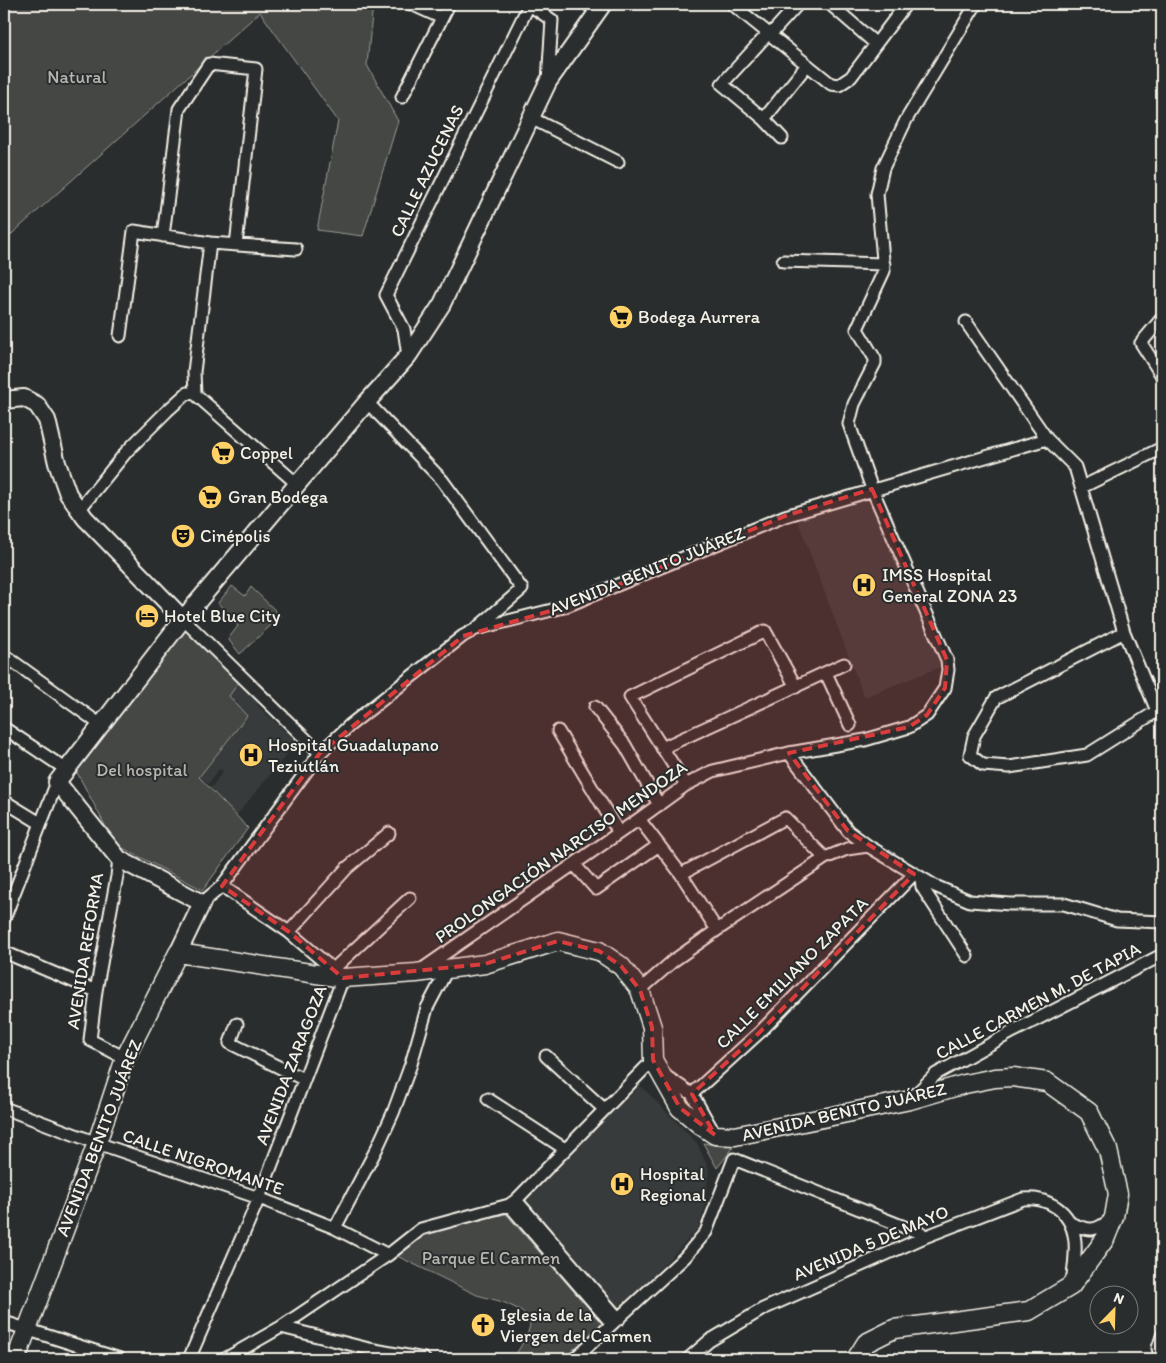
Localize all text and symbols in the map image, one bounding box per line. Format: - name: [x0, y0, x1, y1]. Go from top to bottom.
- park label: Natural: [47, 66, 107, 88]
- street label: CALLE AZUCENAS: [385, 101, 469, 241]
- supermarket icon: Bodega Aurrera: [608, 304, 634, 330]
- place label: Bodega Aurrera: [638, 306, 761, 328]
- supermarket icon: Coppel: [210, 440, 236, 466]
- place label: Coppel: [240, 442, 293, 464]
- supermarket icon: Gran Bodega: [197, 484, 223, 510]
- place label: Gran Bodega: [228, 486, 329, 508]
- street label: AVENIDA BENITO JUÁREZ: [546, 522, 748, 620]
- theatre icon: Cinépolis: [170, 523, 196, 549]
- place label: Cinépolis: [200, 525, 271, 547]
- place label: IMSS Hospital General ZONA 23: [882, 564, 1017, 607]
- hospital icon: IMSS Hospital General ZONA 23: [851, 572, 877, 598]
- hotel icon: Hotel Blue City: [134, 603, 160, 629]
- place label: Hotel Blue City: [164, 605, 281, 627]
- place label: Hospital Guadalupano Teziutlán: [268, 734, 439, 777]
- hospital icon: Hospital Guadalupano Teziutlán: [238, 742, 264, 768]
- street label: PROLONGACIÓN NARCISO MENDOZA: [431, 756, 692, 948]
- park label: Del hospital: [96, 759, 188, 781]
- street label: AVENIDA REFORMA: [62, 871, 108, 1031]
- street label: CALLE EMILIANO ZAPATA: [711, 892, 873, 1054]
- street label: CALLE CARMEN M. DE TAPIA: [932, 937, 1145, 1064]
- street label: AVENIDA ZARAGOZA: [250, 982, 332, 1148]
- street label: AVENIDA BENITO JUÁREZ: [51, 1036, 147, 1240]
- street label: AVENIDA BENITO JUÁREZ: [740, 1078, 948, 1146]
- street label: CALLE NIGROMANTE: [120, 1124, 286, 1200]
- place label: Hospital Regional: [640, 1163, 706, 1206]
- hospital icon: Hospital Regional: [609, 1171, 635, 1197]
- street label: AVENIDA 5 DE MAYO: [790, 1200, 952, 1286]
- park label: Parque El Carmen: [422, 1247, 560, 1269]
- north arrow: [1088, 1286, 1138, 1336]
- text: N: [1111, 1289, 1127, 1308]
- place label: Iglesia de la Viergen del Carmen: [500, 1304, 652, 1347]
- church icon: Iglesia de la Viergen del Carmen: [470, 1312, 496, 1338]

